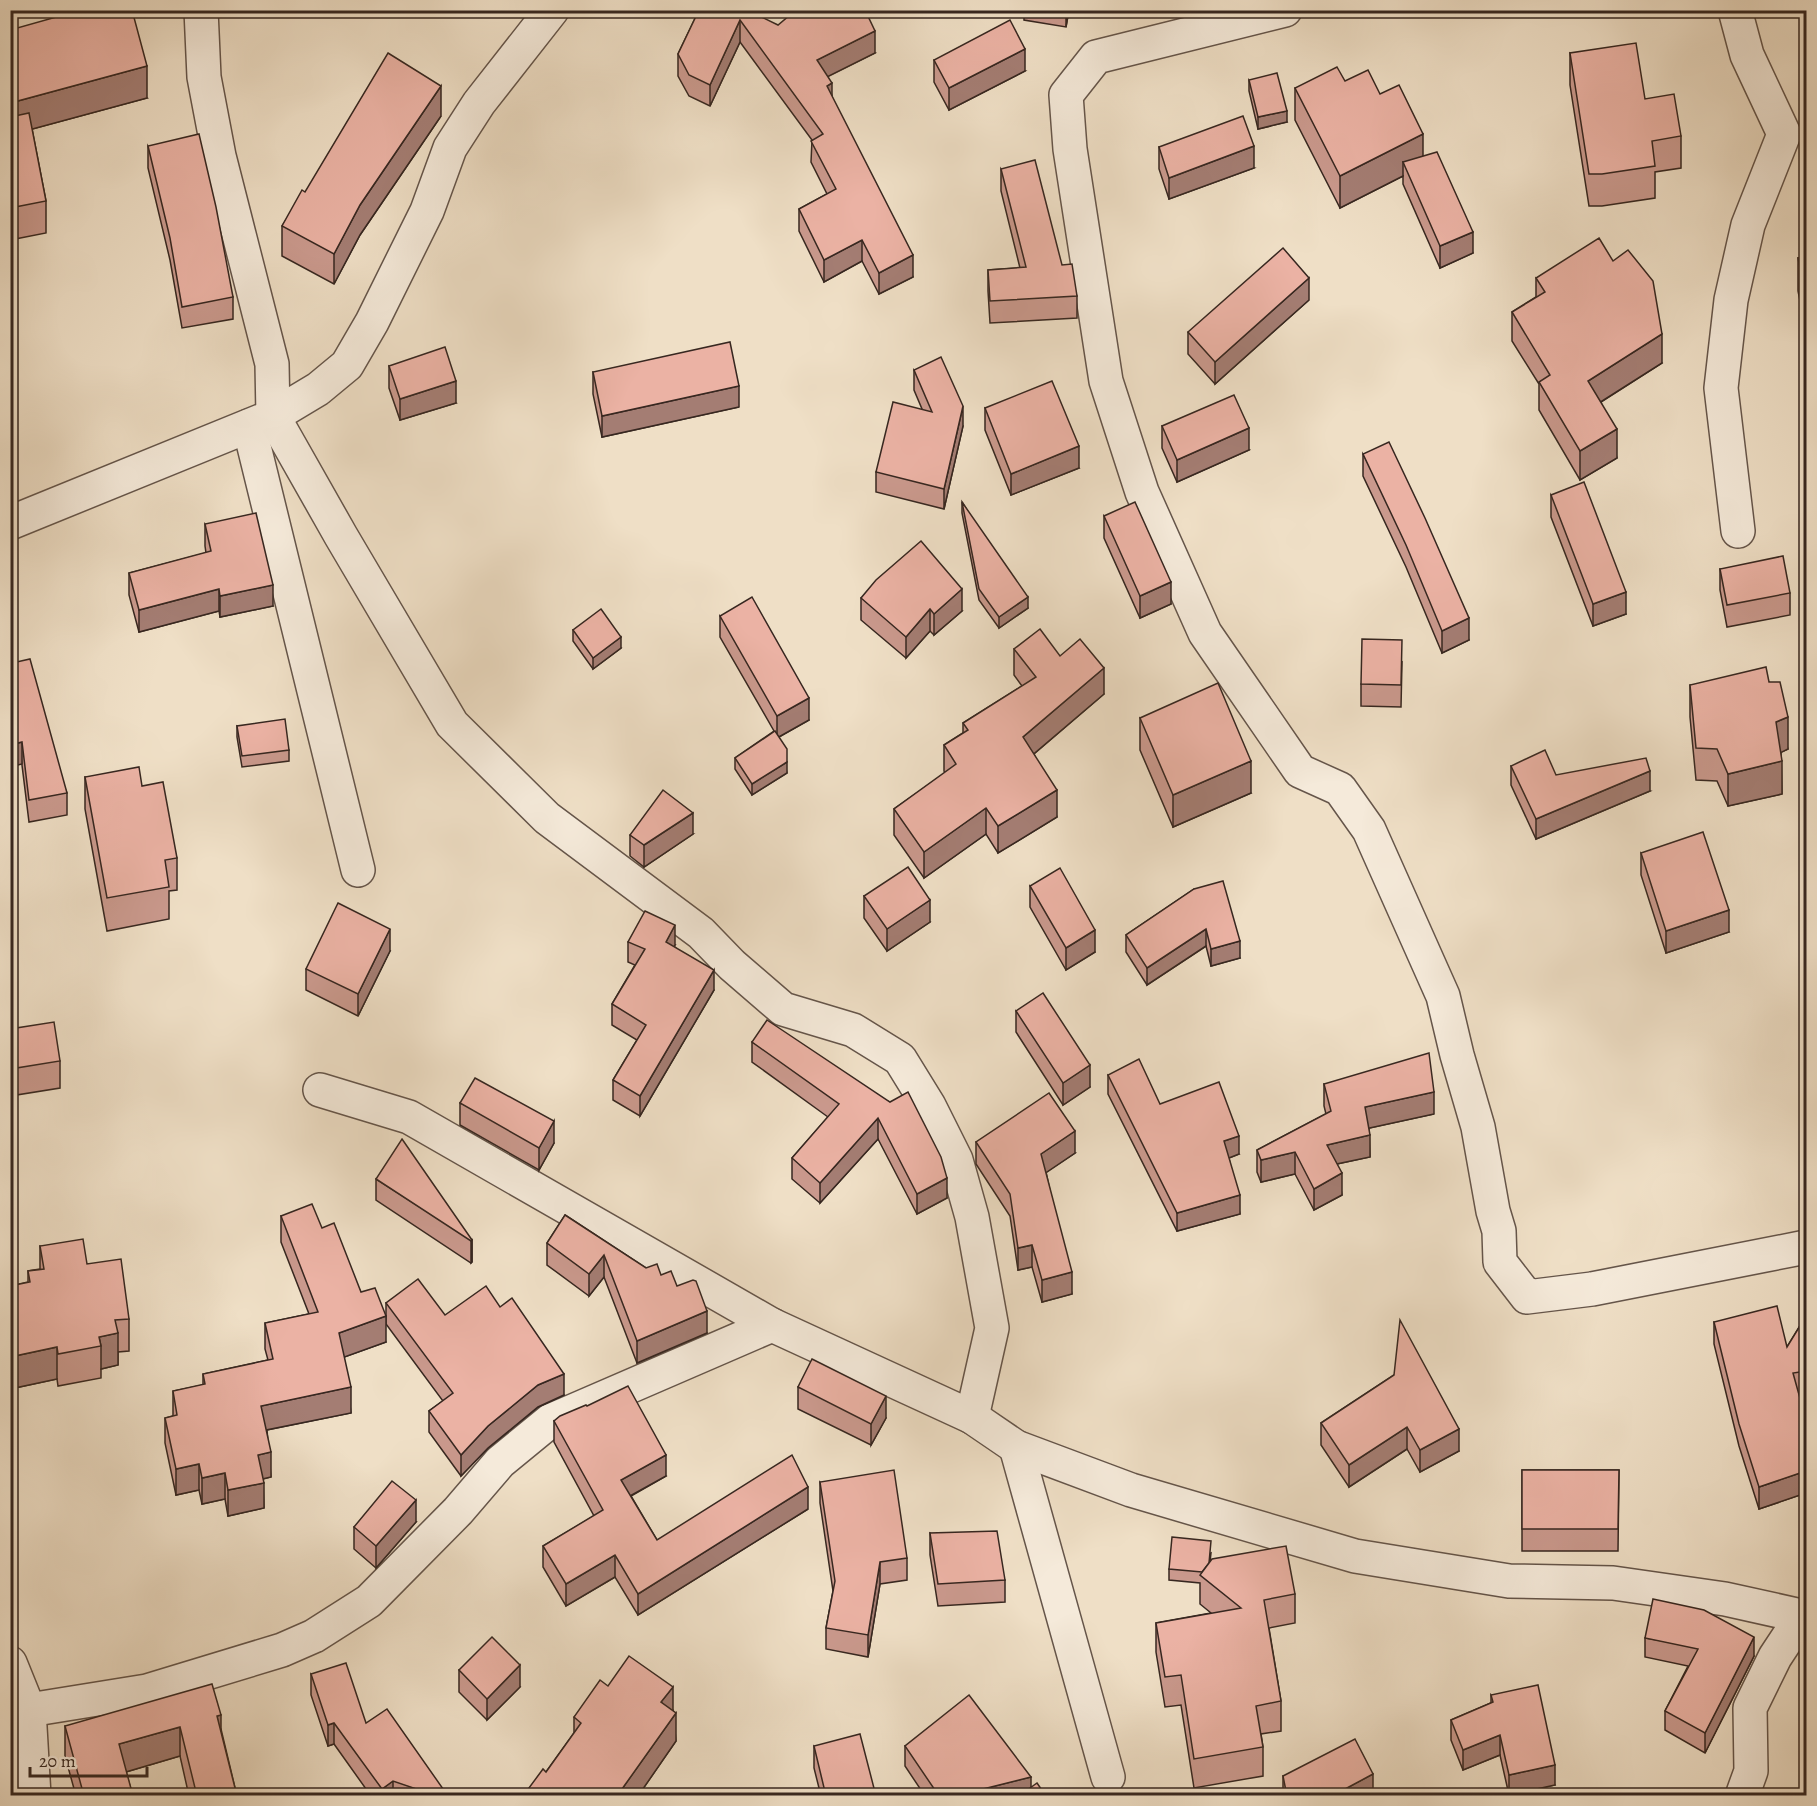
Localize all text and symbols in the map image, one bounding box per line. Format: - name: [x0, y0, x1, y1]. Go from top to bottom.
- scale bar: [30, 1740, 147, 1778]
- text: 20 m: [39, 1749, 76, 1773]

